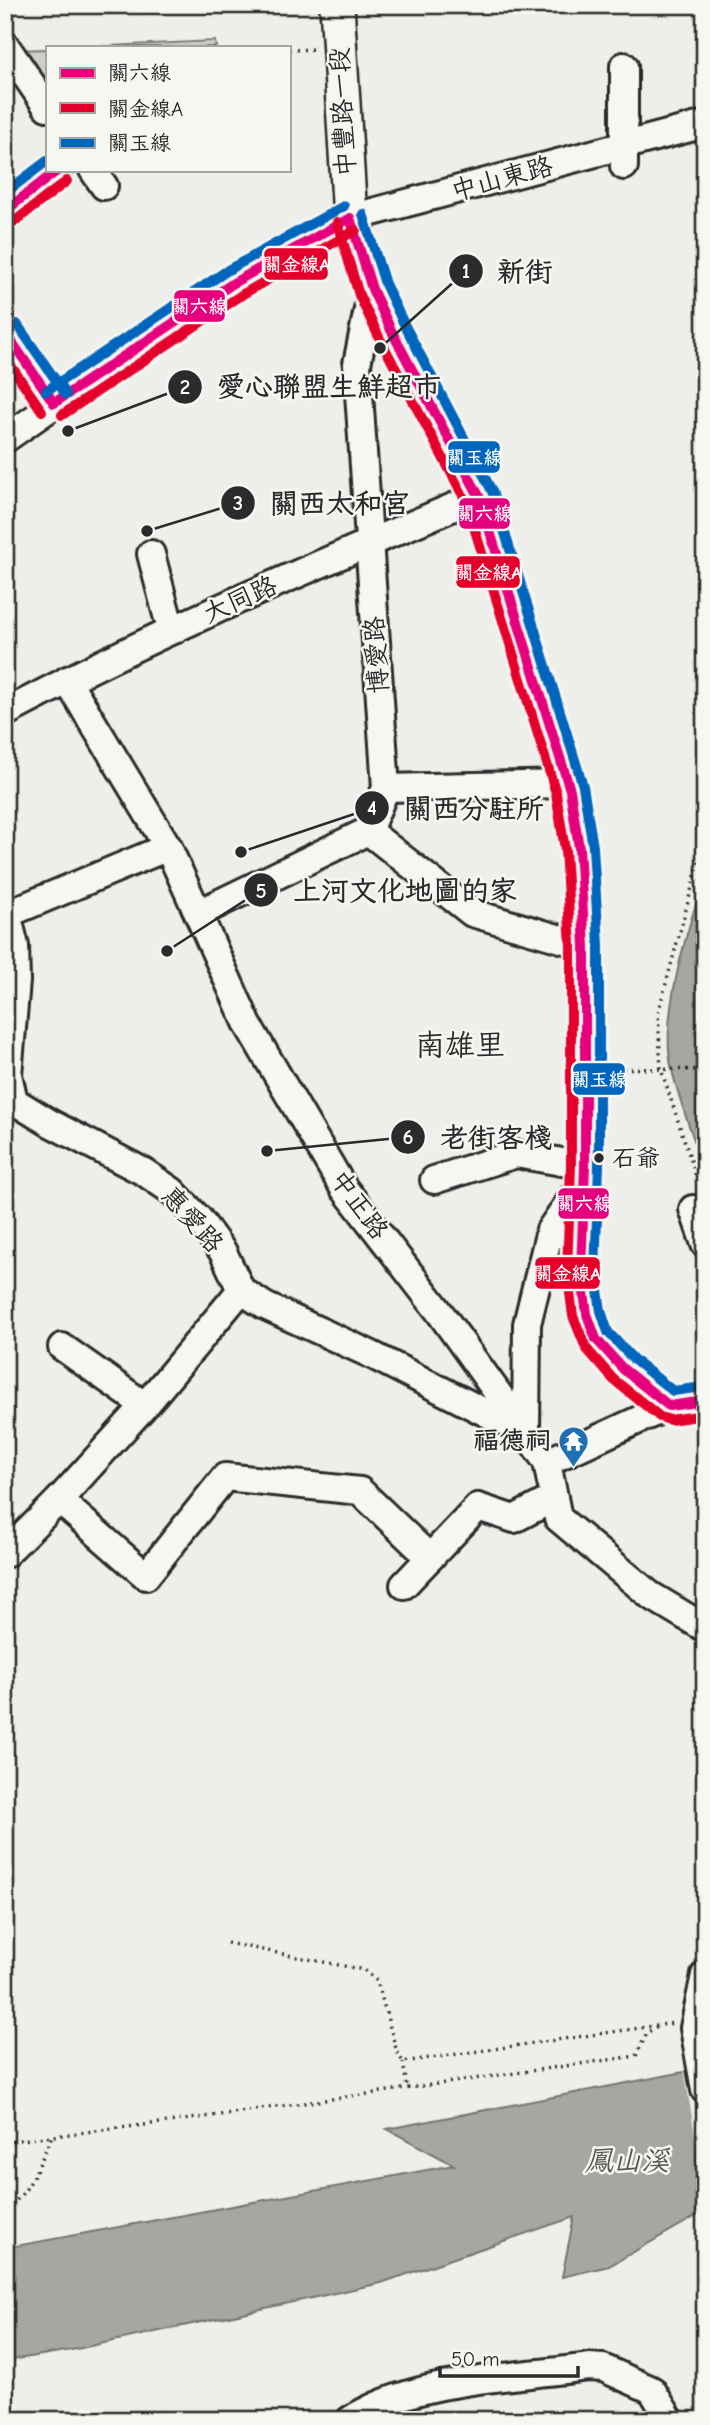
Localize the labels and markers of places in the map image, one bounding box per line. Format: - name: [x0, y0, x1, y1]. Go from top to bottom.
- callout: 新街: [448, 247, 567, 296]
- callout: 愛心聯盟生鮮超市: [168, 362, 455, 411]
- callout: 關西太和宮: [221, 478, 424, 527]
- callout: 關西分駐所: [355, 783, 558, 832]
- callout: 上河文化地圖的家: [244, 866, 531, 915]
- callout: 老街客棧: [391, 1112, 566, 1161]
- place label: 石爺: [612, 1144, 660, 1172]
- marker: 石爺: [592, 1151, 606, 1165]
- temple icon: 福德祠: [557, 1424, 591, 1468]
- place label: 福德祠: [473, 1426, 551, 1456]

